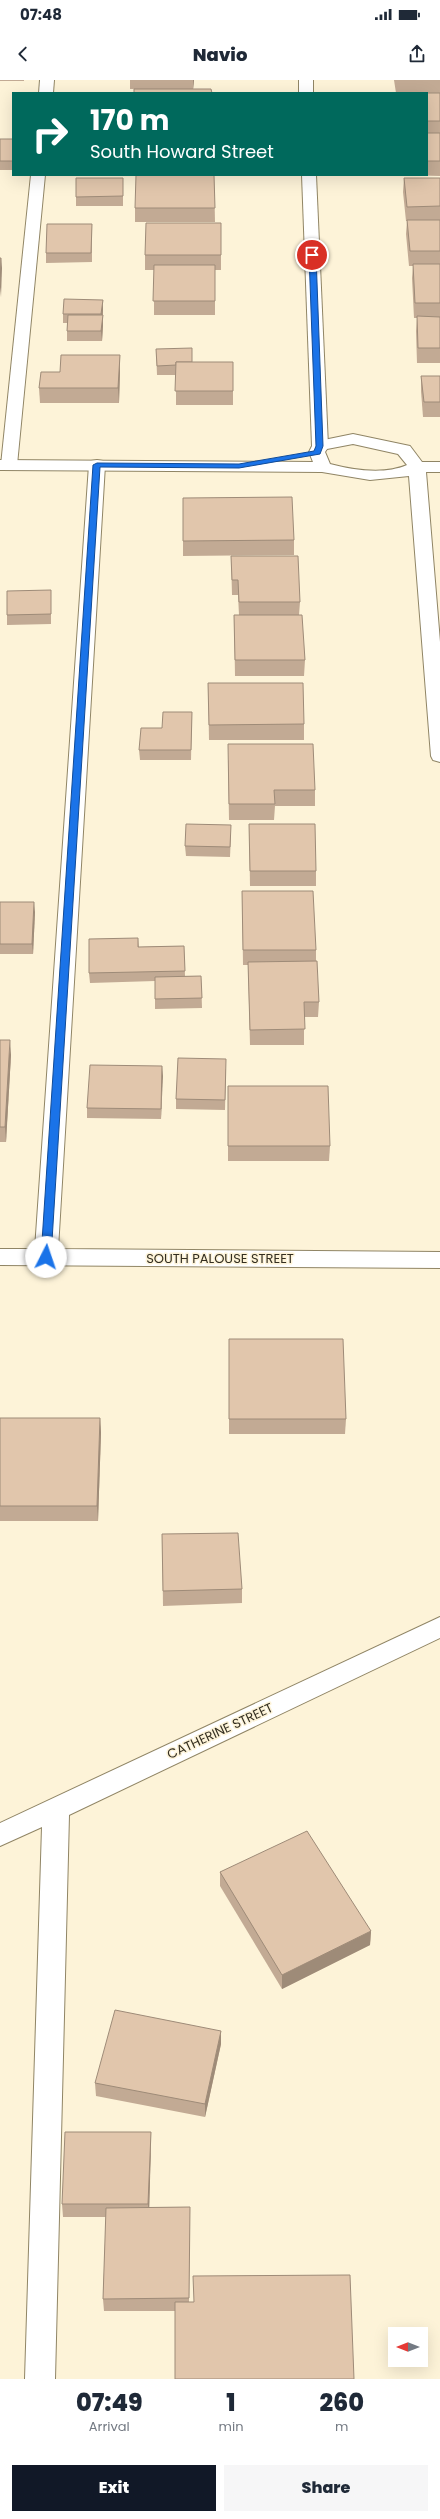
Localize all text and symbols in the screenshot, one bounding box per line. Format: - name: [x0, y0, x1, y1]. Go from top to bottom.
- text: 07:48: [20, 4, 62, 25]
- text: Navio: [193, 42, 247, 67]
- icon: back: [12, 43, 34, 65]
- icon: share: [406, 43, 428, 65]
- text: 170 m: [90, 101, 169, 140]
- icon: right: [24, 108, 76, 160]
- text: South Howard Street: [90, 139, 274, 164]
- pin: [295, 238, 329, 272]
- icon: arrive: [301, 244, 323, 266]
- position arrow: [25, 1236, 67, 1278]
- street label: SOUTH PALOUSE STREET: [146, 1249, 294, 1268]
- street label: CATHERINE STREET: [164, 1698, 276, 1764]
- north arrow: [388, 2327, 428, 2367]
- map controls: [388, 2327, 428, 2367]
- text: 07:49: [76, 2386, 143, 2419]
- text: 1: [226, 2386, 236, 2419]
- text: 260: [319, 2386, 364, 2419]
- text: Arrival: [89, 2417, 130, 2436]
- text: min: [219, 2417, 243, 2436]
- text: m: [335, 2417, 348, 2436]
- button: Exit: [12, 2465, 216, 2511]
- button: Share: [224, 2465, 428, 2511]

